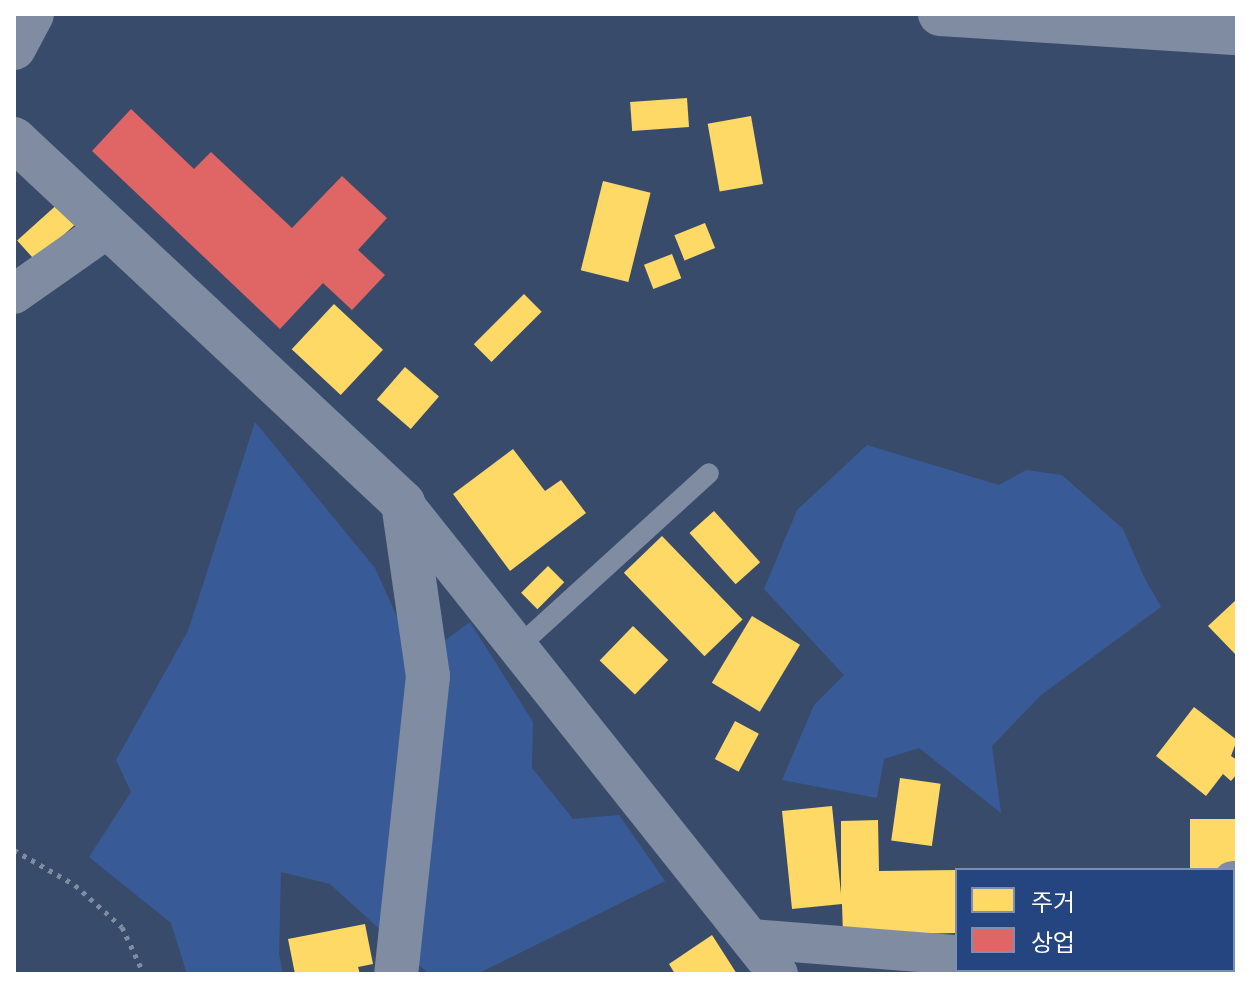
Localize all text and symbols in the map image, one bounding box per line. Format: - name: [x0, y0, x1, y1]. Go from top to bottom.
- legend: [955, 868, 1235, 972]
- text: 주거: [1031, 887, 1075, 918]
- text: 상업: [1031, 927, 1075, 958]

